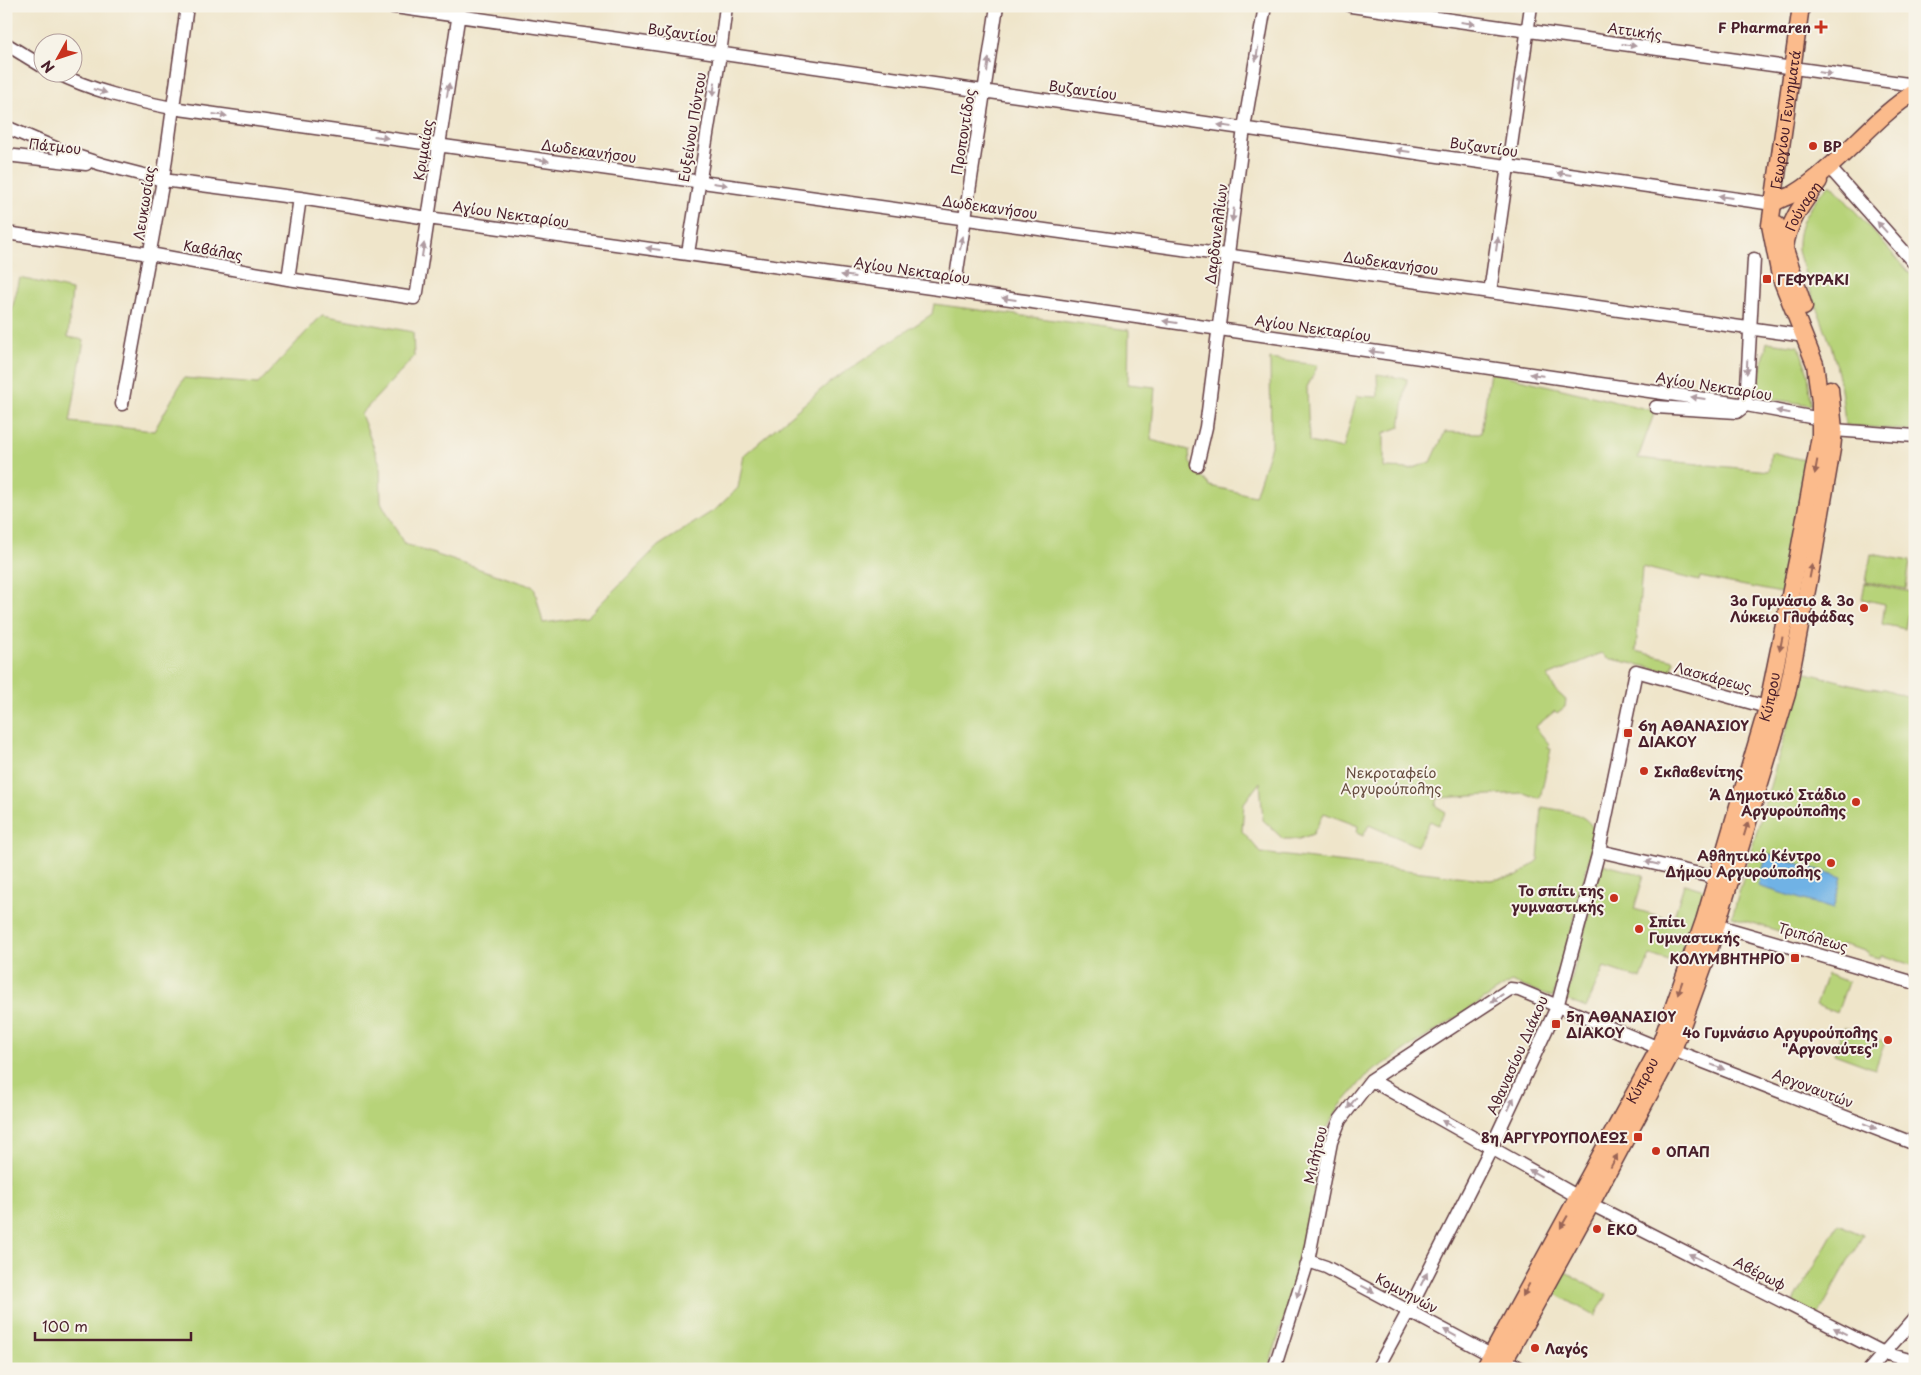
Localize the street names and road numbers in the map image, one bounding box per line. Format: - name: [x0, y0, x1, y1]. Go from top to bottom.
- street label: Αττικής: [1606, 17, 1664, 45]
- street label: Βυζαντίου: [647, 18, 717, 48]
- street label: Γεωργίου Γεννηματά: [1765, 49, 1805, 191]
- street label: Ευξείνου Πόντου: [673, 70, 711, 184]
- street label: Βυζαντίου: [1048, 75, 1118, 105]
- street label: Προποντίδος: [946, 87, 980, 177]
- street label: Κριμαίας: [408, 118, 438, 182]
- street label: Βυζαντίου: [1449, 132, 1519, 162]
- street label: Πάτμου: [28, 133, 82, 159]
- street label: Δωδεκανήσου: [540, 134, 638, 168]
- street label: Λευκωσίας: [128, 164, 160, 242]
- street label: Γούναρη: [1779, 177, 1826, 234]
- street label: Δαρδανελλίων: [1199, 182, 1233, 286]
- street label: Δωδεκανήσου: [941, 190, 1039, 224]
- street label: Αγίου Νεκταρίου: [451, 195, 571, 233]
- street label: Καβάλας: [182, 234, 244, 266]
- street label: Δωδεκανήσου: [1342, 246, 1440, 280]
- street label: Αγίου Νεκταρίου: [852, 251, 972, 289]
- street label: Αγίου Νεκταρίου: [1253, 309, 1373, 347]
- street label: Αγίου Νεκταρίου: [1654, 366, 1774, 406]
- street label: Λασκάρεως: [1672, 657, 1754, 697]
- street label: Κύπρου: [1753, 670, 1785, 724]
- street label: Τριπόλεως: [1775, 917, 1851, 957]
- street label: Αθανασίου Διάκου: [1481, 992, 1553, 1118]
- street label: Κύπρου: [1620, 1053, 1663, 1107]
- street label: Αργοναυτών: [1770, 1063, 1856, 1113]
- street label: Μιλήτου: [1298, 1124, 1332, 1186]
- street label: Αβέρωφ: [1730, 1251, 1790, 1295]
- street label: Κομνηνών: [1372, 1268, 1442, 1318]

